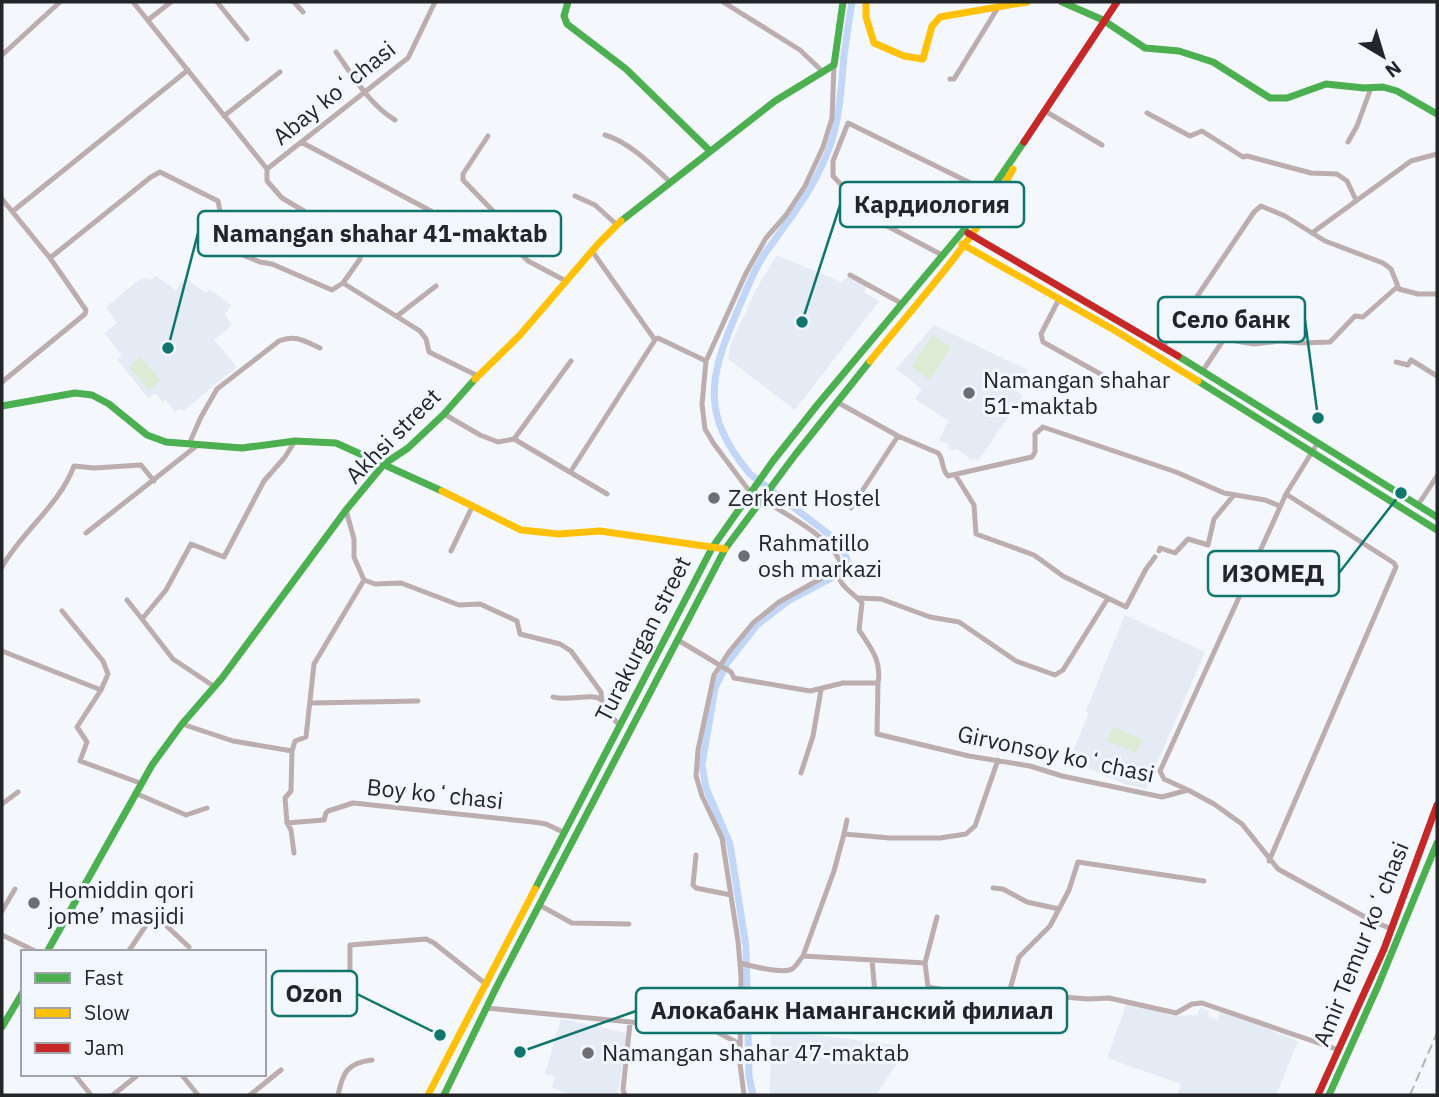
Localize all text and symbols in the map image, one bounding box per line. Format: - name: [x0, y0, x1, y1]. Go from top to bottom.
- north arrow: [1348, 21, 1418, 91]
- street label: Abay koʻchasi: [266, 34, 401, 151]
- text: N: [1381, 56, 1406, 83]
- callout: Кардиология: [840, 182, 1024, 227]
- text: Кардиология: [854, 188, 1010, 220]
- callout: Namangan shahar 41-maktab: [198, 211, 561, 256]
- text: Namangan shahar 41-maktab: [212, 217, 548, 249]
- callout: Село банк: [1158, 297, 1305, 342]
- text: Село банк: [1172, 303, 1290, 335]
- place label: Namangan shahar 51-maktab: [983, 364, 1171, 420]
- street label: Akhsi street: [338, 381, 446, 489]
- marker: Namangan shahar 51-maktab: [961, 385, 977, 401]
- place label: Zerkent Hostel: [728, 482, 880, 512]
- marker: Zerkent Hostel: [706, 490, 722, 506]
- place label: Rahmatillo osh markazi: [758, 527, 882, 583]
- marker: Rahmatillo osh markazi: [736, 548, 752, 564]
- street label: Turakurgan street: [587, 551, 697, 727]
- callout: ИЗОМЕД: [1208, 551, 1339, 596]
- text: ИЗОМЕД: [1222, 557, 1324, 589]
- street label: Girvonsoy koʻchasi: [955, 717, 1157, 789]
- street label: Boy koʻchasi: [365, 771, 505, 815]
- street label: Amir Temur koʻchasi: [1305, 837, 1415, 1050]
- place label: Homiddin qori jome’ masjidi: [48, 874, 194, 930]
- marker: Homiddin qori jome’ masjidi: [26, 895, 42, 911]
- legend: [21, 950, 266, 1076]
- text: Fast: [84, 963, 124, 991]
- callout: Ozon: [272, 971, 357, 1016]
- text: Ozon: [285, 977, 343, 1009]
- callout: Алокабанк Наманганский филиал: [636, 988, 1067, 1033]
- text: Алокабанк Наманганский филиал: [650, 994, 1054, 1026]
- text: Slow: [84, 998, 130, 1026]
- text: Jam: [84, 1033, 124, 1061]
- place label: Namangan shahar 47-maktab: [602, 1037, 909, 1067]
- marker: Namangan shahar 47-maktab: [580, 1045, 596, 1061]

